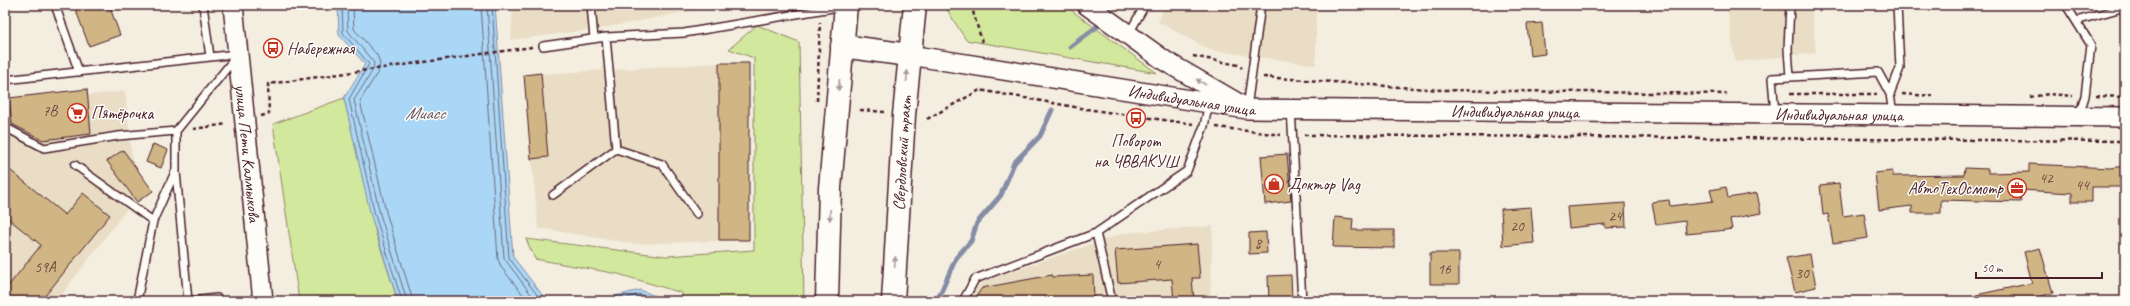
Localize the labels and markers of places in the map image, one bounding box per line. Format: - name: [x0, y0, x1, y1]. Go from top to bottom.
- bus stop icon: Набережная: [262, 37, 284, 59]
- place label: Набережная: [287, 38, 356, 59]
- supermarket icon: Пятёрочка: [66, 102, 88, 124]
- place label: Пятёрочка: [91, 103, 154, 124]
- bus stop icon: Поворот на ЧВВАКУШ: [1125, 107, 1147, 129]
- place label: Поворот на ЧВВАКУШ: [1094, 131, 1180, 172]
- shop icon: Доктор Vag: [1263, 173, 1285, 195]
- place label: Доктор Vag: [1288, 174, 1361, 195]
- office icon: АвтоТехОсмотр: [2006, 177, 2028, 199]
- place label: АвтоТехОсмотр: [1908, 178, 2005, 199]

